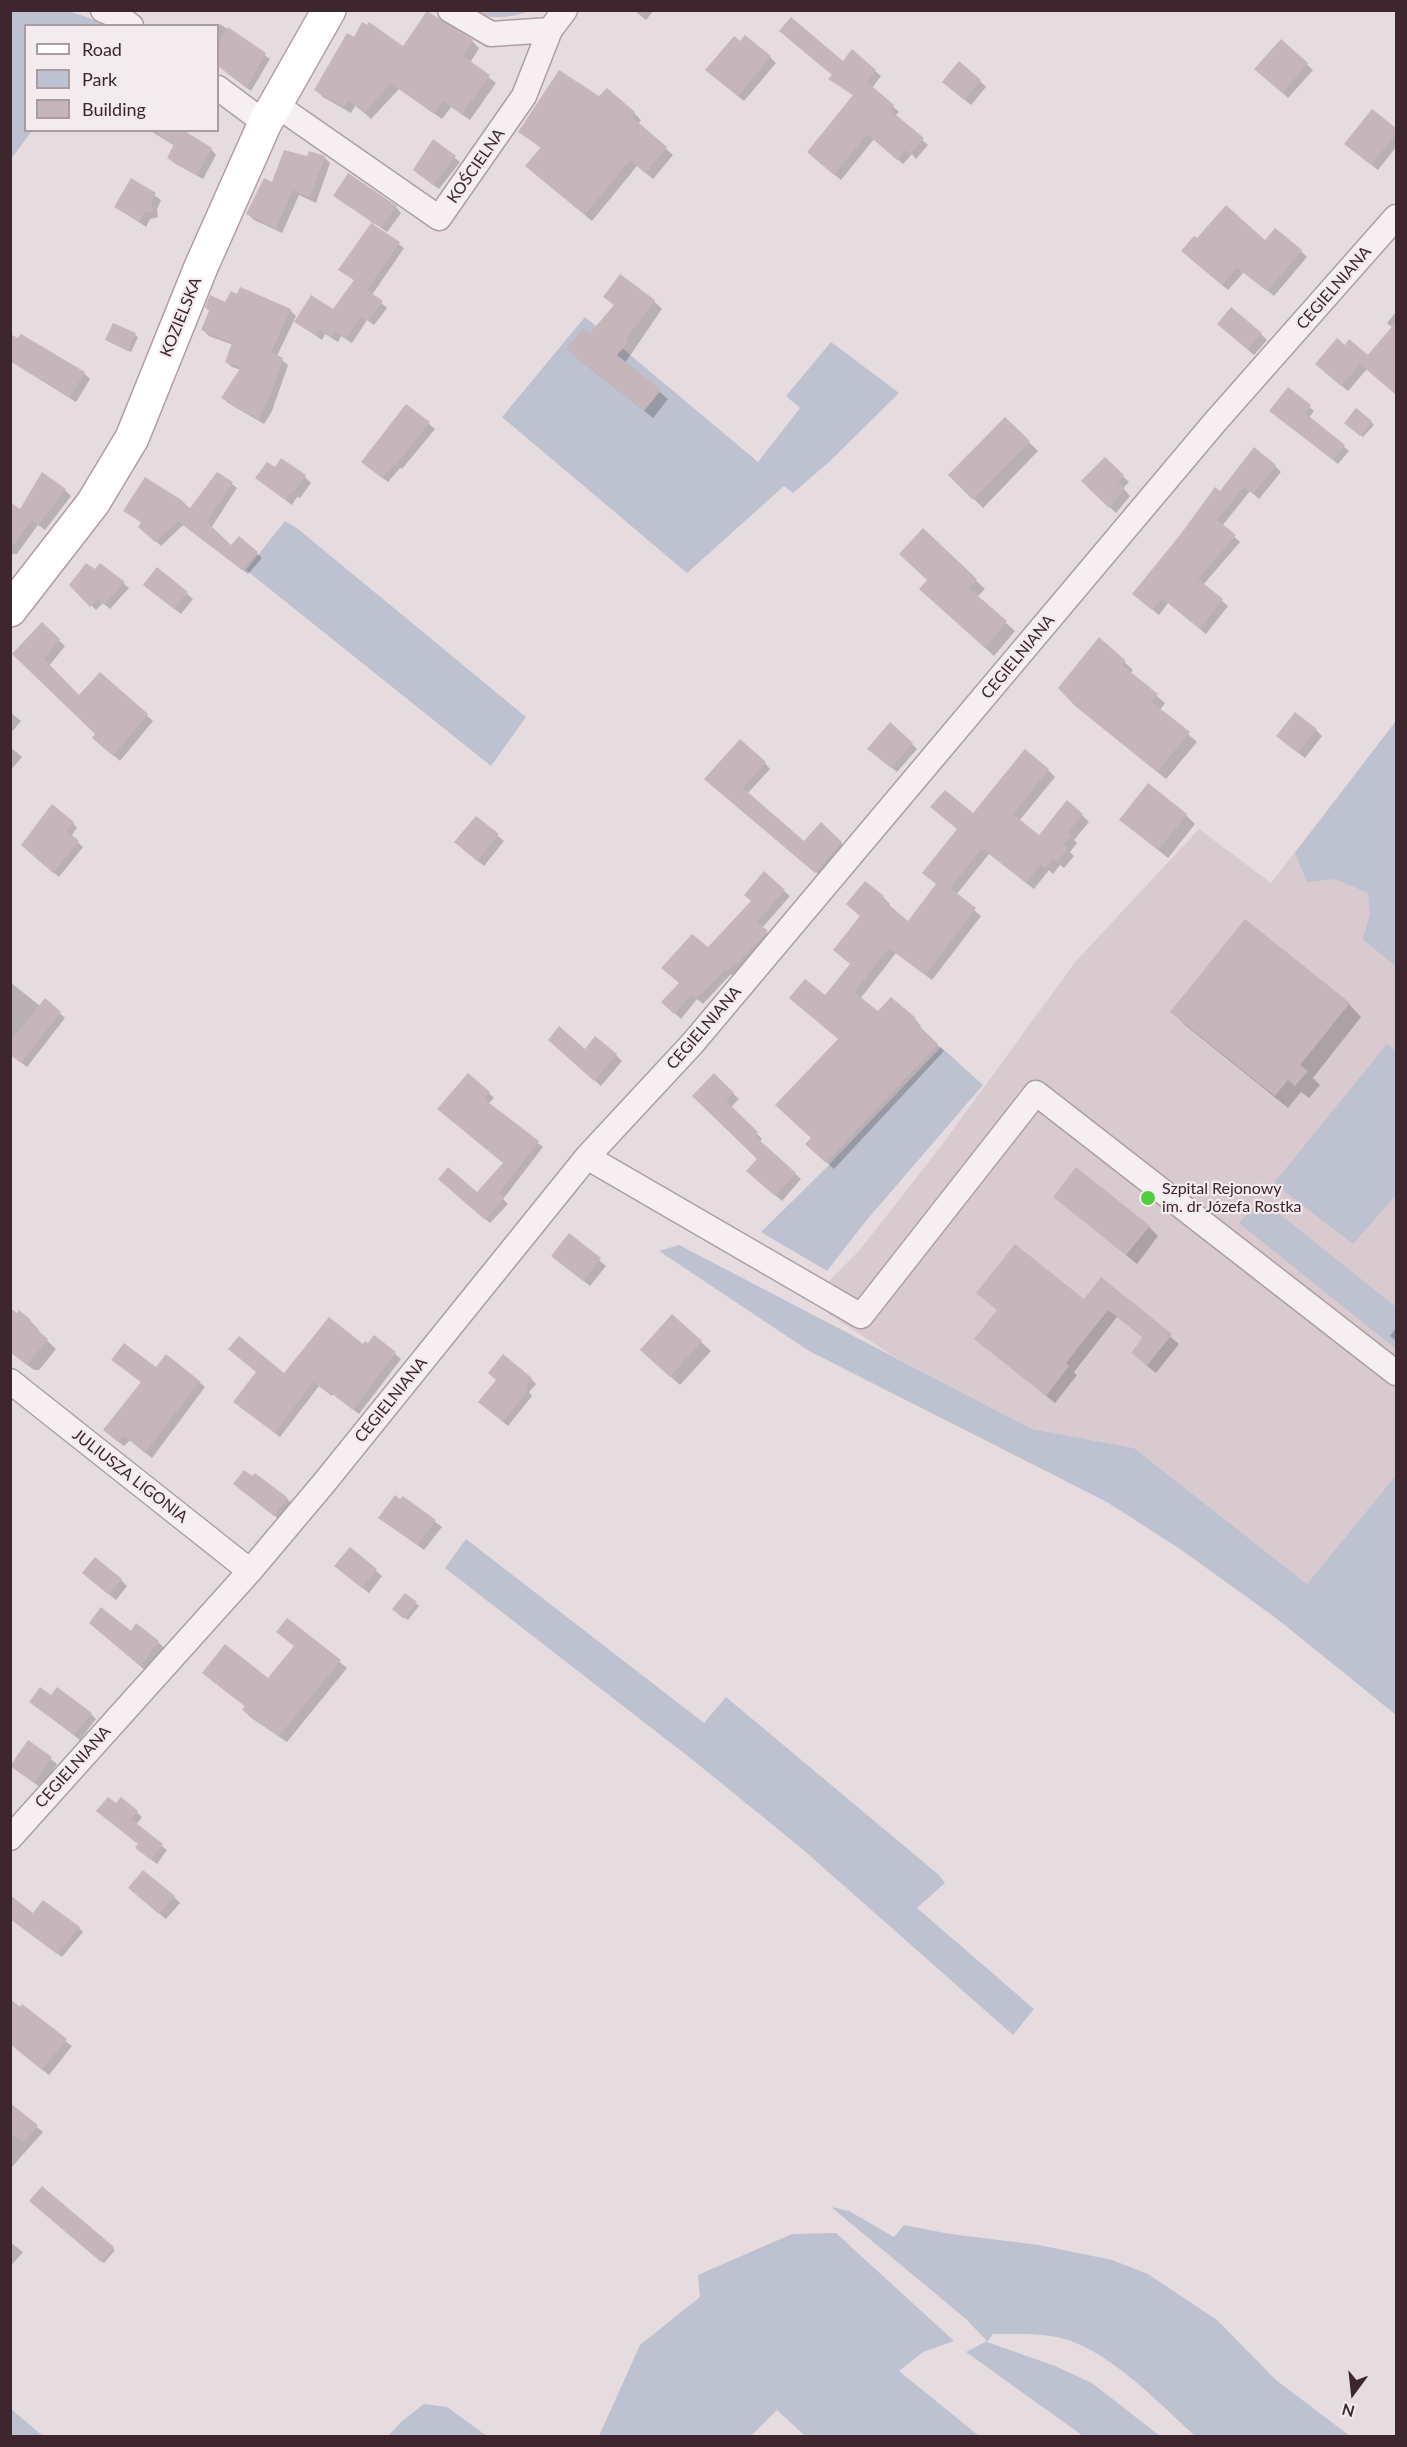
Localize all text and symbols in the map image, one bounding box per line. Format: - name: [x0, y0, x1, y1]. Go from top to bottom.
- legend: [24, 24, 219, 132]
- text: Road: [82, 38, 122, 60]
- text: Park: [82, 68, 117, 90]
- text: Building: [82, 98, 146, 120]
- street label: KOŚCIELNA: [443, 125, 509, 207]
- street label: CEGIELNIANA: [1293, 243, 1375, 333]
- street label: KOZIELSKA: [156, 274, 206, 360]
- street label: CEGIELNIANA: [977, 611, 1059, 703]
- street label: CEGIELNIANA: [663, 983, 745, 1073]
- place label: Szpital Rejonowy im. dr Józefa Rostka: [1162, 1179, 1302, 1217]
- marker: Szpital Rejonowy im. dr Józefa Rostka: [1139, 1189, 1157, 1207]
- street label: CEGIELNIANA: [351, 1354, 431, 1446]
- street label: JULIUSZA LIGONIA: [69, 1425, 191, 1527]
- street label: CEGIELNIANA: [31, 1722, 115, 1812]
- north arrow: [1323, 2363, 1383, 2423]
- text: N: [1340, 2400, 1357, 2422]

